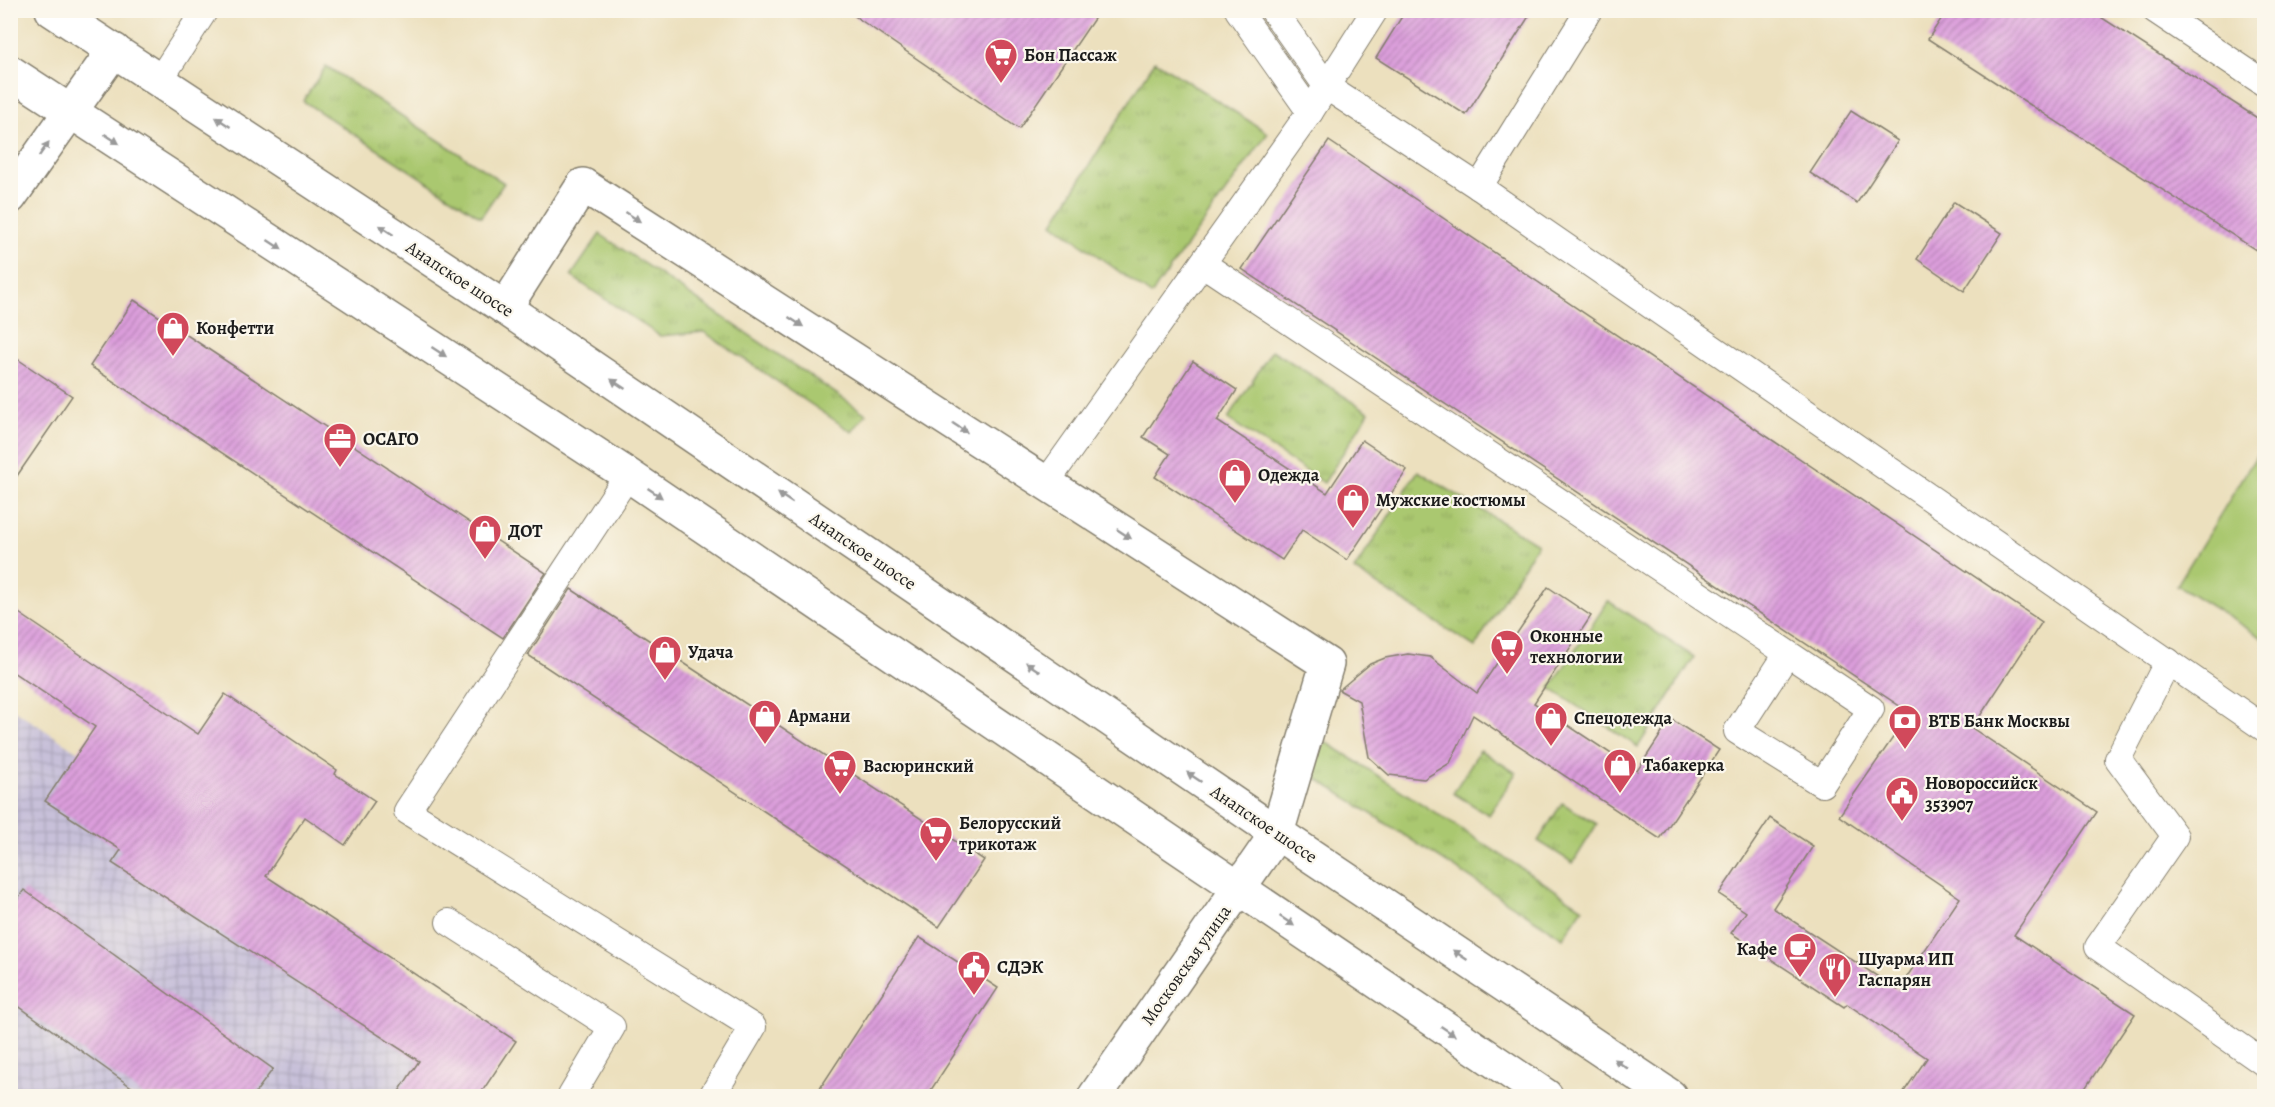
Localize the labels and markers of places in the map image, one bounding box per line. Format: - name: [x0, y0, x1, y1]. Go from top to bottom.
- supermarket icon: Бон Пассаж: [983, 37, 1019, 84]
- place label: Бон Пассаж: [1024, 43, 1117, 67]
- shop icon: Конфетти: [155, 310, 191, 357]
- place label: Конфетти: [196, 316, 275, 340]
- office icon: ОСАГО: [322, 421, 358, 468]
- place label: ОСАГО: [363, 427, 419, 451]
- shop icon: Одежда: [1217, 457, 1253, 504]
- place label: Одежда: [1258, 463, 1320, 487]
- shop icon: Мужские костюмы: [1335, 482, 1371, 529]
- place label: Мужские костюмы: [1376, 488, 1526, 512]
- shop icon: ДОТ: [467, 513, 503, 560]
- place label: ДОТ: [508, 519, 543, 543]
- place label: Оконные технологии: [1530, 624, 1623, 669]
- supermarket icon: Оконные технологии: [1489, 628, 1525, 675]
- shop icon: Удача: [647, 634, 683, 681]
- place label: Удача: [688, 640, 734, 664]
- shop icon: Армани: [747, 698, 783, 745]
- shop icon: Спецодежда: [1533, 700, 1569, 747]
- bank icon: ВТБ Банк Москвы: [1887, 703, 1923, 750]
- place label: Армани: [787, 704, 851, 728]
- place label: Спецодежда: [1574, 706, 1673, 730]
- place label: ВТБ Банк Москвы: [1928, 709, 2070, 733]
- shop icon: Табакерка: [1602, 747, 1638, 794]
- supermarket icon: Васюринский: [822, 748, 858, 795]
- place label: Табакерка: [1643, 753, 1725, 777]
- place label: Васюринский: [863, 754, 974, 778]
- place label: Новороссийск 353907: [1925, 771, 2038, 816]
- public building icon: Новороссийск 353907: [1884, 775, 1920, 822]
- place label: Белорусский трикотаж: [959, 811, 1061, 856]
- supermarket icon: Белорусский трикотаж: [918, 815, 954, 862]
- cafe icon: Кафе: [1782, 931, 1818, 978]
- place label: Кафе: [1737, 937, 1777, 961]
- place label: Шуарма ИП Гаспарян: [1858, 947, 1954, 992]
- public building icon: СДЭК: [956, 949, 992, 996]
- restaurant icon: Шуарма ИП Гаспарян: [1817, 951, 1853, 998]
- place label: СДЭК: [997, 955, 1044, 979]

